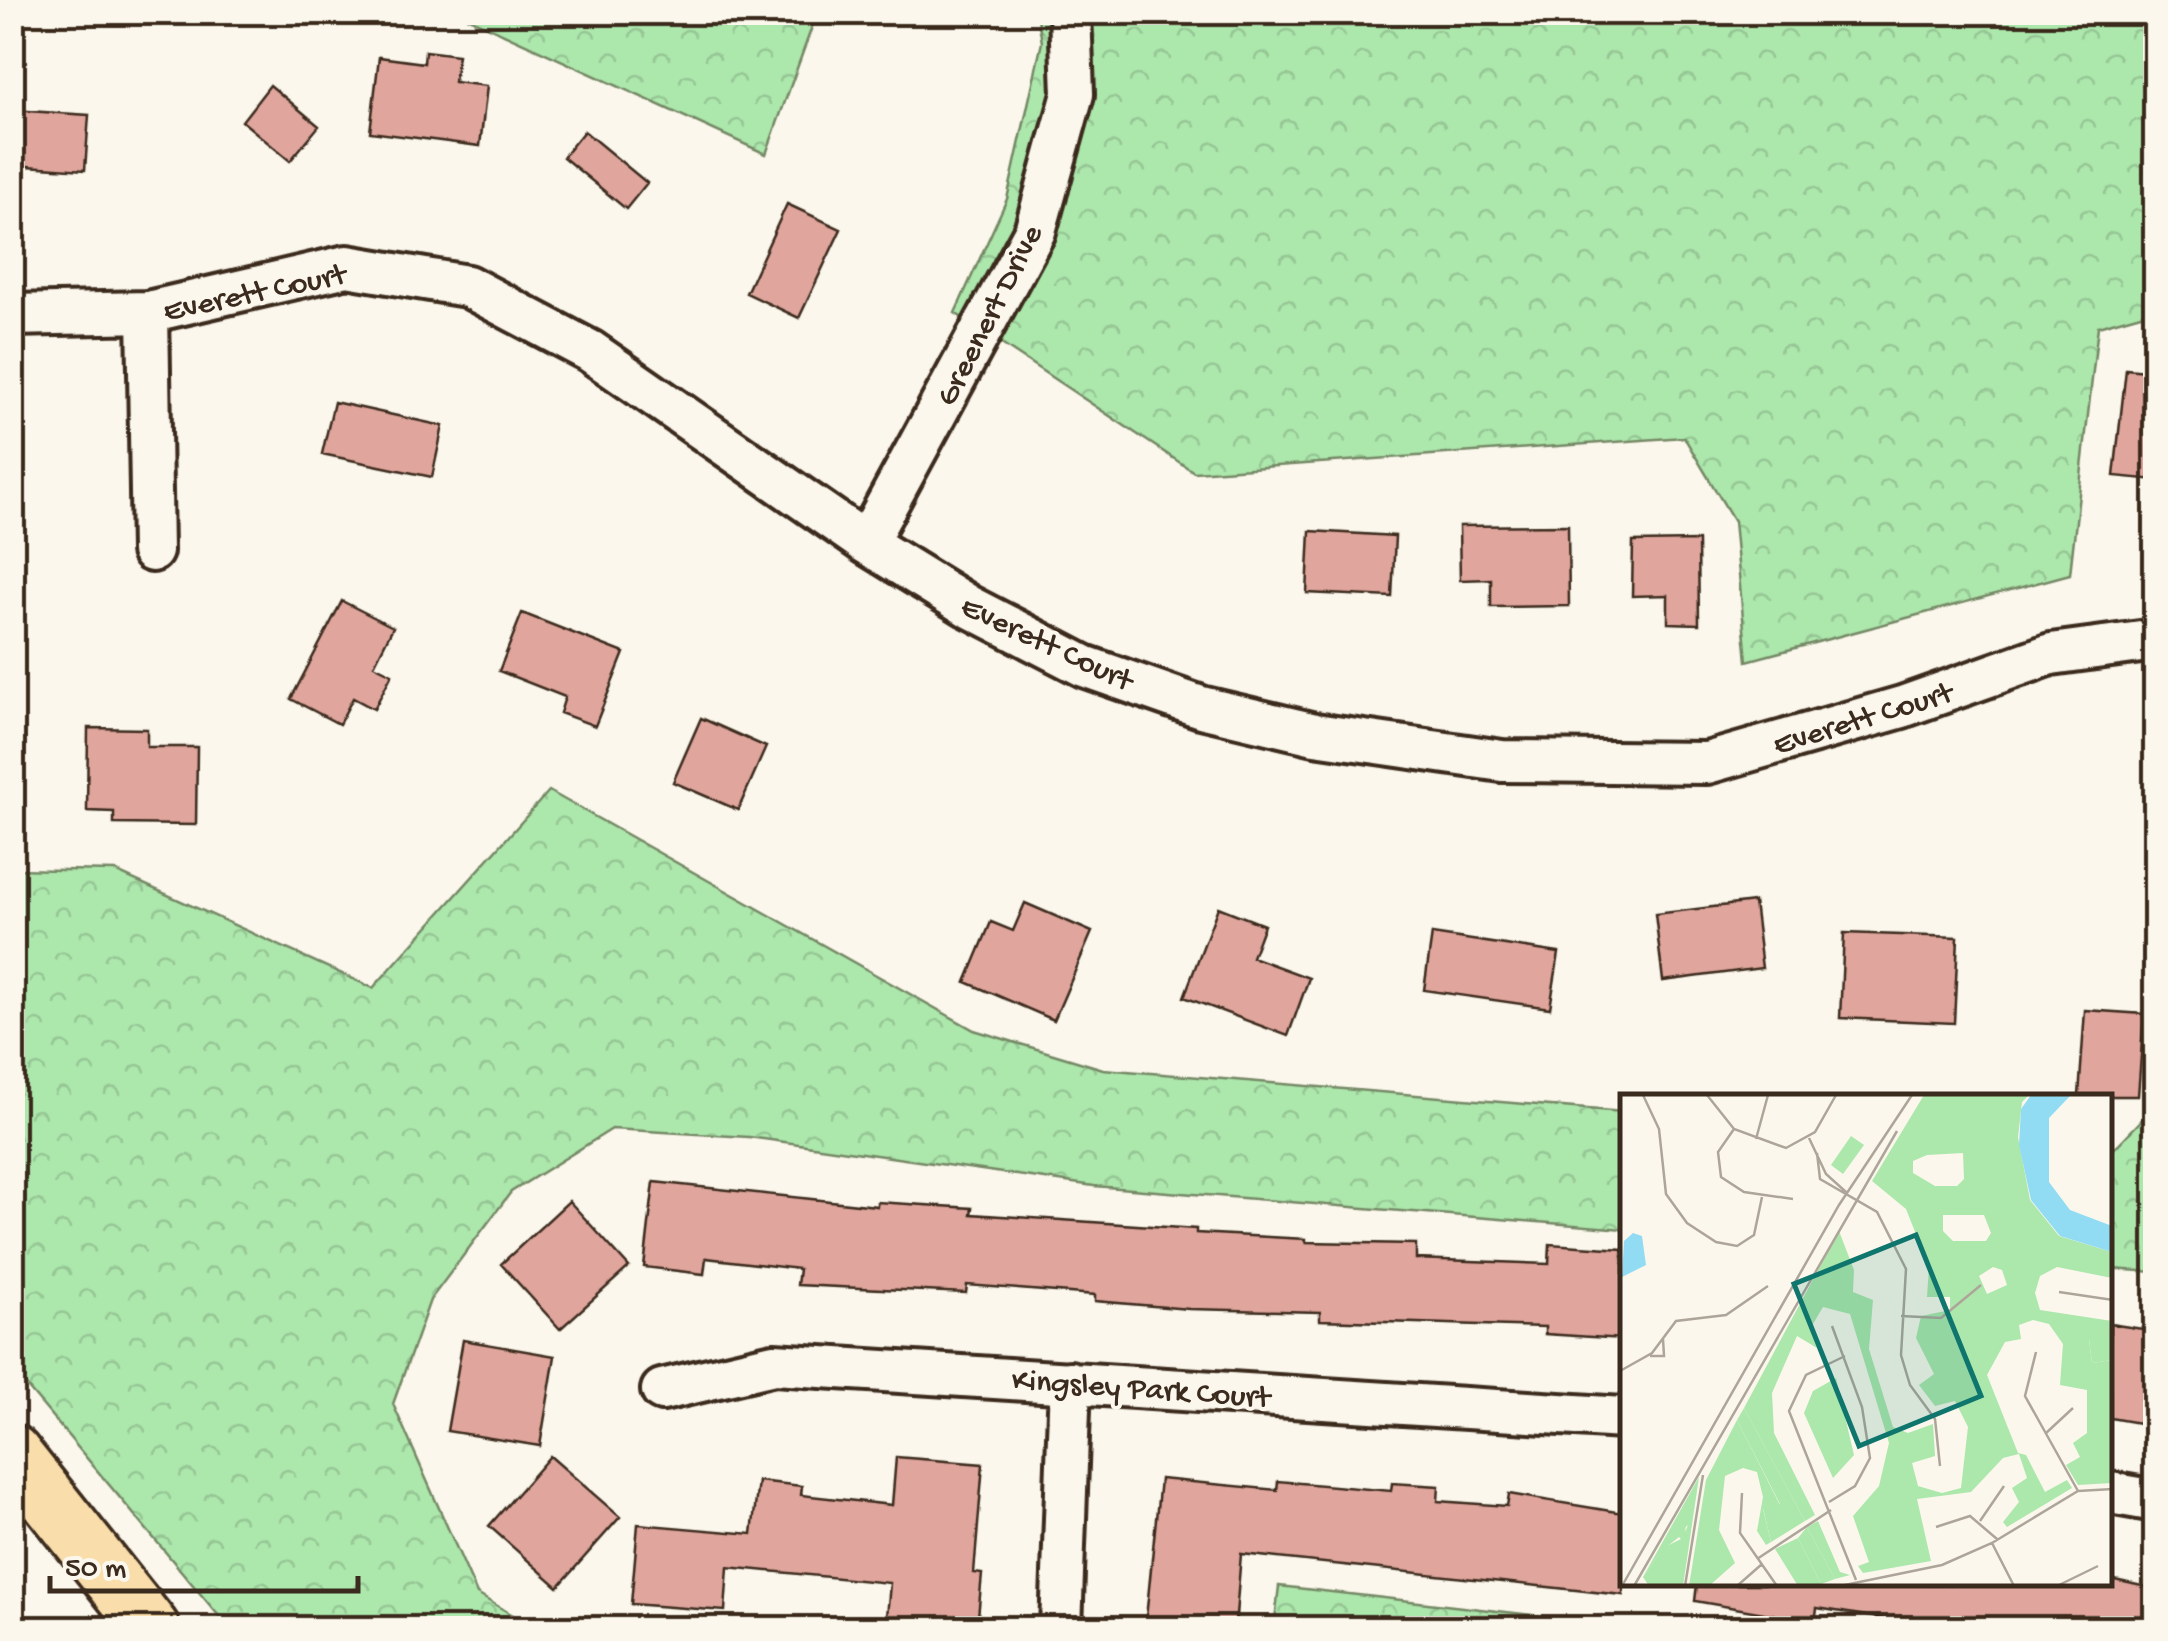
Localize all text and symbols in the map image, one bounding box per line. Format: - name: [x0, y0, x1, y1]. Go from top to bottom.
- street label: Greenert Drive: [930, 219, 1054, 413]
- street label: Everett Court: [160, 256, 353, 333]
- street label: Everett Court: [954, 589, 1141, 703]
- street label: Everett Court: [1769, 675, 1961, 766]
- inset map: [1620, 1094, 2113, 1586]
- street label: Kingsley Park Court: [1010, 1363, 1274, 1419]
- scale bar: [50, 1531, 358, 1593]
- text: 50 m: [65, 1553, 126, 1588]

